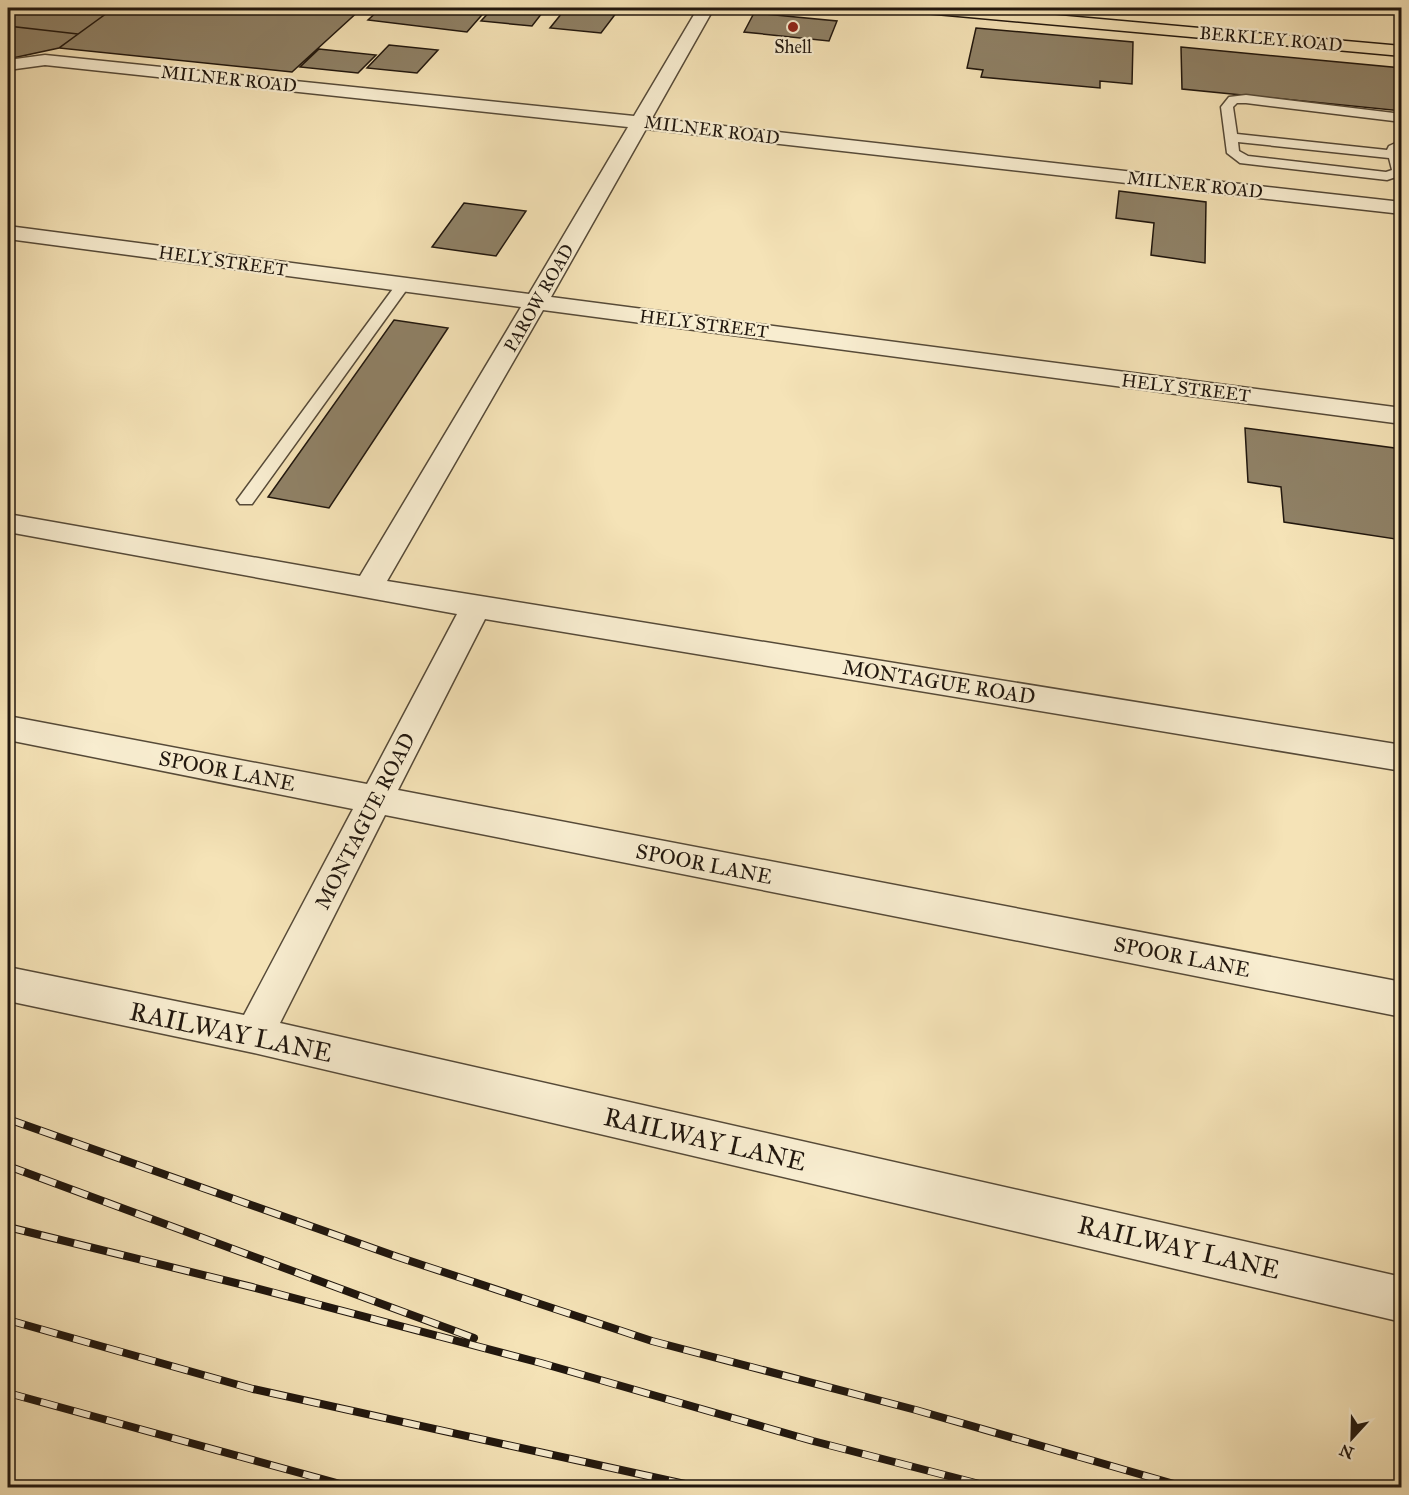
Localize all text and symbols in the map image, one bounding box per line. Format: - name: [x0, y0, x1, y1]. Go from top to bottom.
- marker: Shell: [786, 20, 800, 34]
- street label: BERKLEY ROAD: [1199, 22, 1343, 56]
- place label: Shell: [774, 36, 812, 58]
- street label: MILNER ROAD: [160, 61, 298, 97]
- street label: MILNER ROAD: [643, 111, 781, 149]
- street label: MILNER ROAD: [1126, 167, 1264, 203]
- street label: PAROW ROAD: [499, 240, 579, 356]
- street label: HELY STREET: [157, 241, 289, 281]
- street label: HELY STREET: [638, 305, 770, 343]
- street label: HELY STREET: [1120, 369, 1252, 407]
- street label: MONTAGUE ROAD: [841, 654, 1037, 710]
- street label: MONTAGUE ROAD: [309, 728, 421, 914]
- street label: SPOOR LANE: [157, 745, 297, 797]
- street label: SPOOR LANE: [634, 838, 774, 890]
- street label: SPOOR LANE: [1112, 931, 1252, 983]
- street label: RAILWAY LANE: [127, 995, 335, 1069]
- street label: RAILWAY LANE: [601, 1100, 809, 1178]
- street label: RAILWAY LANE: [1075, 1208, 1283, 1286]
- north arrow: [1322, 1408, 1382, 1468]
- text: N: [1336, 1440, 1356, 1463]

